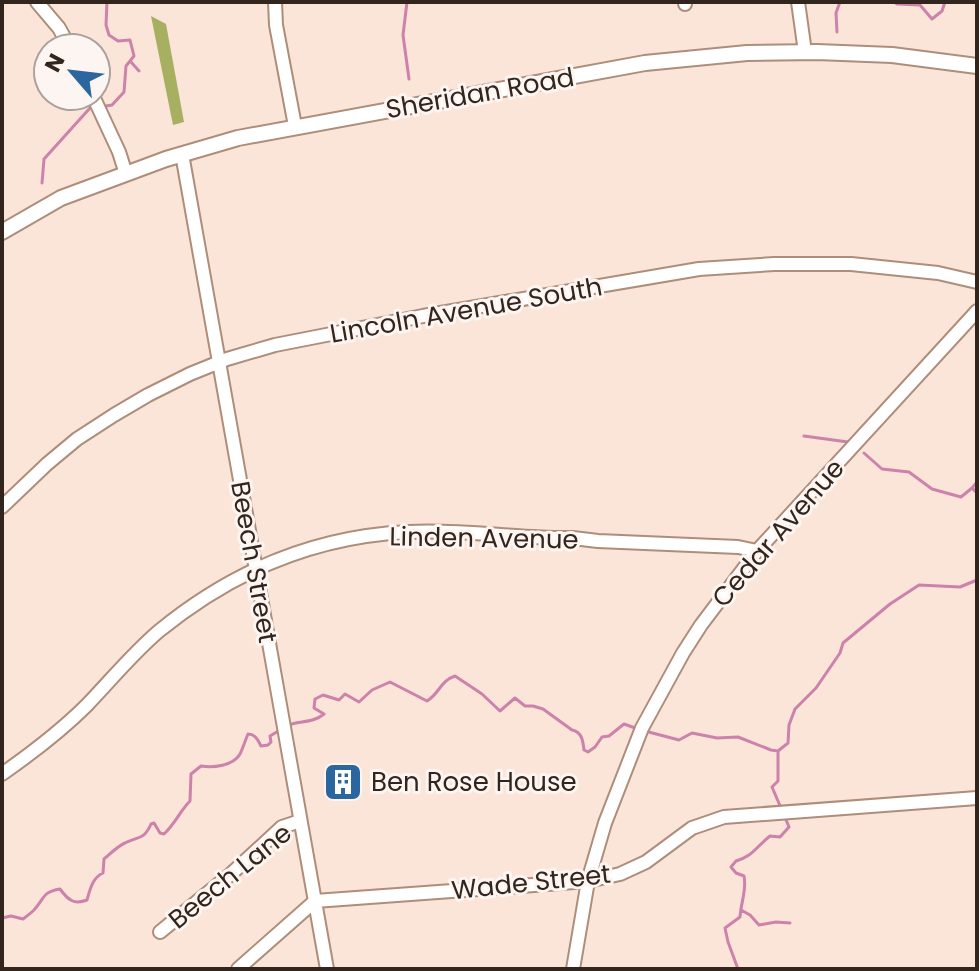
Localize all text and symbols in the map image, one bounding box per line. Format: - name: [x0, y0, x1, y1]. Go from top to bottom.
- north arrow: [32, 32, 112, 112]
- text: N: [37, 48, 72, 77]
- street label: Sheridan Road: [383, 59, 577, 127]
- street label: Lincoln Avenue South: [327, 268, 605, 352]
- street label: Cedar Avenue: [704, 451, 852, 615]
- street label: Beech Street: [222, 478, 286, 646]
- street label: Linden Avenue: [389, 518, 579, 558]
- building icon: Ben Rose House: [322, 761, 364, 803]
- place label: Ben Rose House: [371, 764, 577, 800]
- street label: Beech Lane: [161, 815, 299, 937]
- street label: Wade Street: [450, 856, 612, 908]

